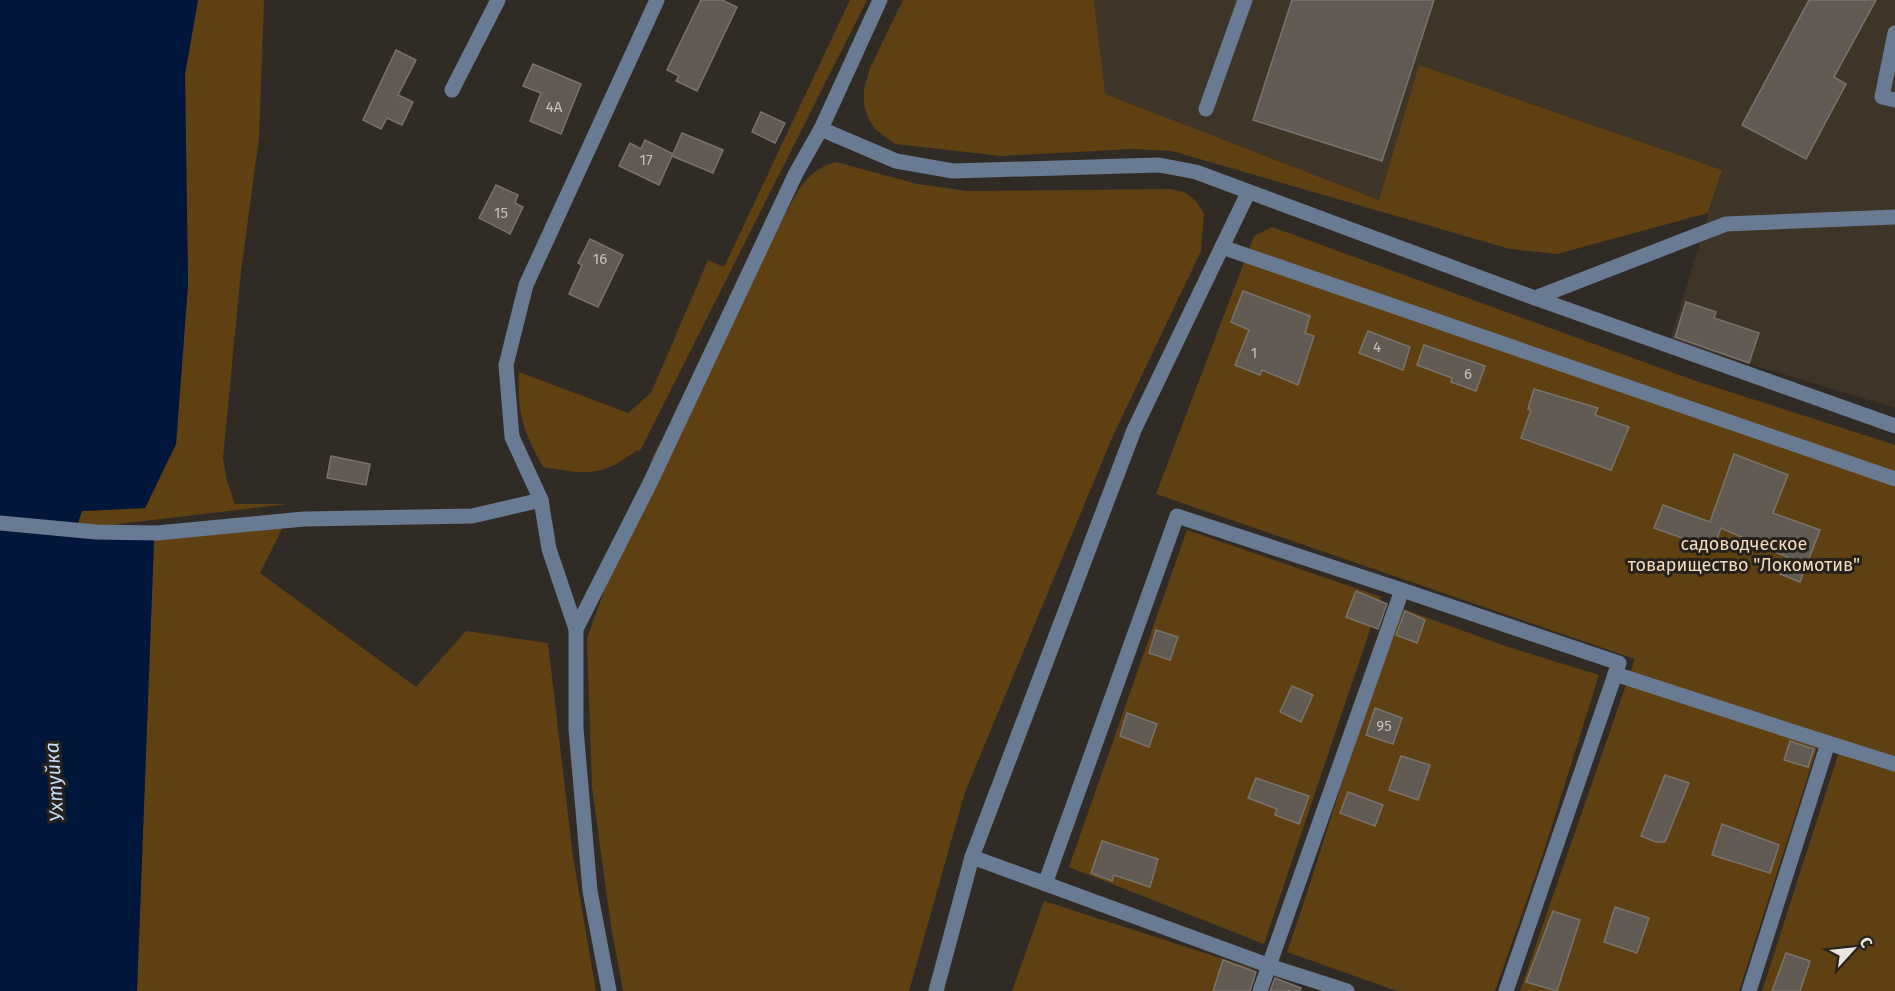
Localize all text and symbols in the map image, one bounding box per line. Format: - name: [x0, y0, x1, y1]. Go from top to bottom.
- house number: 4А: [546, 98, 563, 116]
- house number: 17: [639, 151, 653, 169]
- house number: 15: [494, 204, 508, 222]
- house number: 16: [593, 250, 607, 268]
- house number: 4: [1373, 338, 1381, 356]
- house number: 1: [1251, 344, 1257, 362]
- house number: 6: [1464, 365, 1472, 383]
- park label: садоводческое товарищество "Локомотив": [1628, 533, 1860, 576]
- house number: 95: [1376, 717, 1392, 735]
- water label: Ухтуйка: [39, 741, 69, 823]
- north arrow: [1823, 919, 1883, 979]
- text: С: [1855, 934, 1877, 952]

